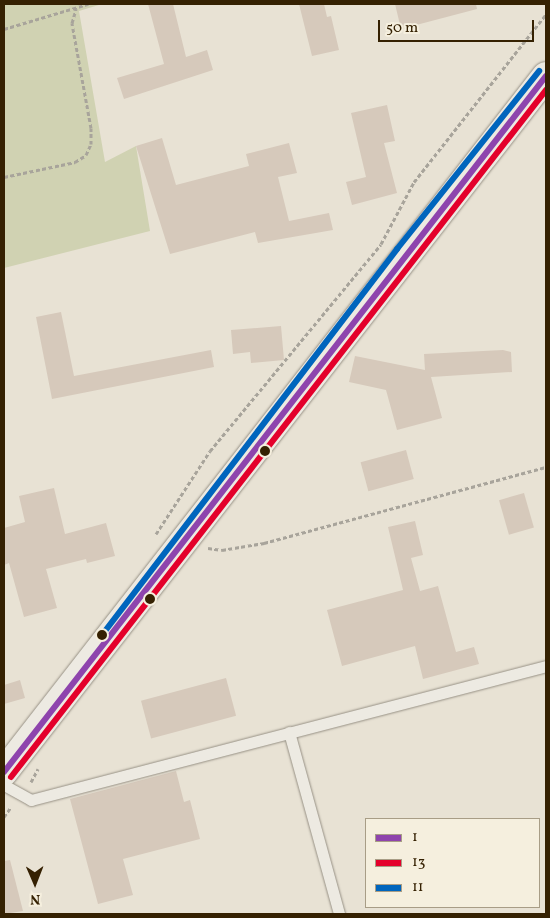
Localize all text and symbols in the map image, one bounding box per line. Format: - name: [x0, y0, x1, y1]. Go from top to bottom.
- scale bar: [380, 10, 536, 42]
- text: 50 m: [386, 18, 418, 39]
- unlabelled marker: [260, 446, 270, 456]
- unlabelled marker: [145, 594, 155, 604]
- unlabelled marker: [97, 630, 107, 640]
- legend: [365, 818, 540, 908]
- text: 1: [412, 827, 418, 848]
- text: 13: [412, 852, 426, 873]
- north arrow: [10, 858, 60, 908]
- text: 11: [412, 877, 424, 898]
- text: N: [30, 889, 41, 908]

